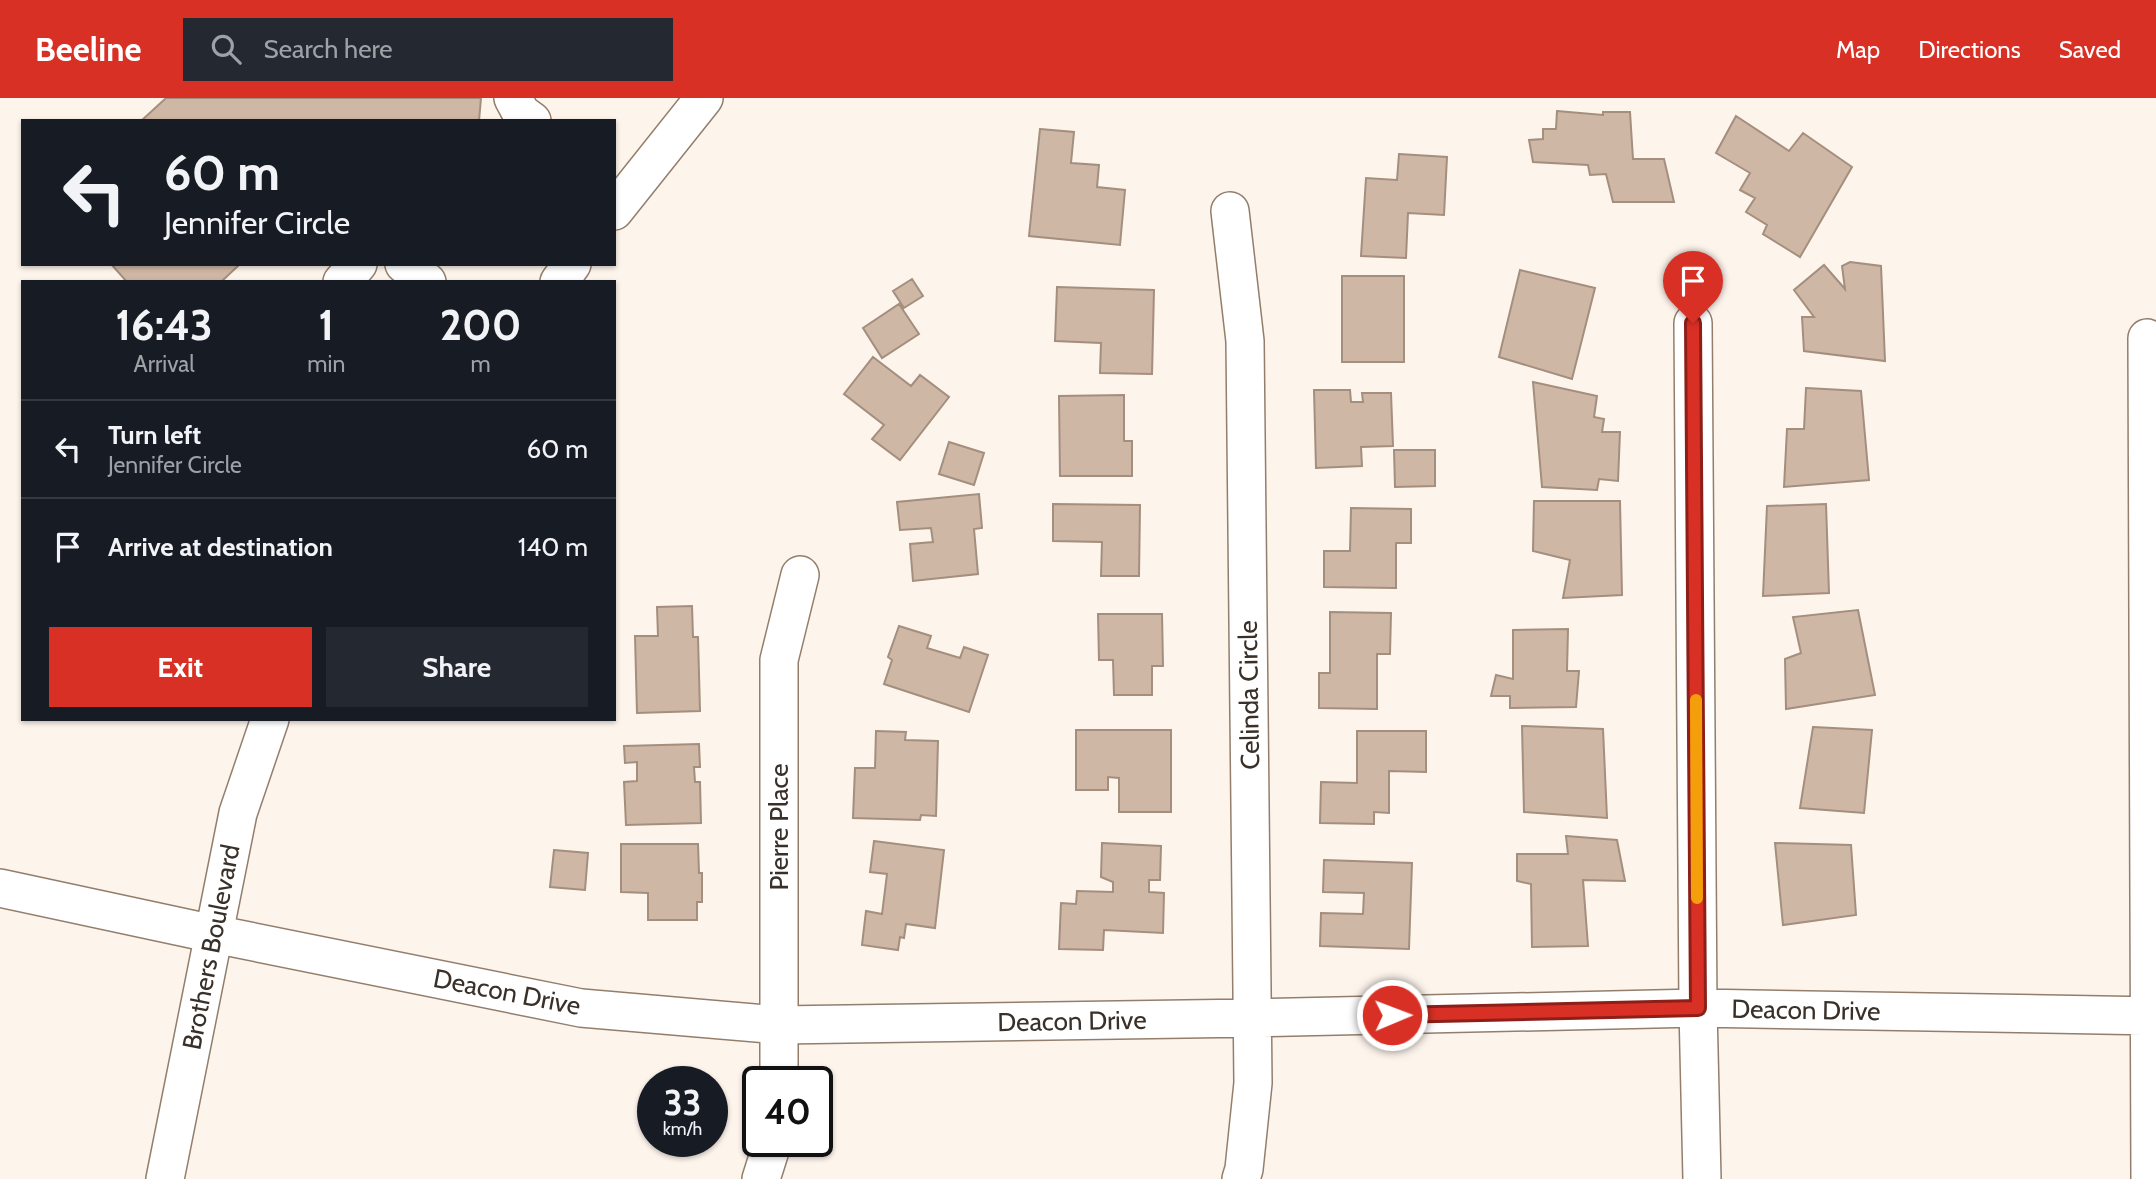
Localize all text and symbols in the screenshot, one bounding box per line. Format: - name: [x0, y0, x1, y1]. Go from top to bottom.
- search box: [183, 18, 673, 81]
- text: Beeline: [35, 29, 141, 69]
- icon: search: [207, 30, 245, 68]
- text: Search here: [263, 33, 393, 65]
- text: Map: [1836, 35, 1880, 64]
- text: Directions: [1918, 35, 2021, 64]
- text: Saved: [2059, 35, 2121, 64]
- text: 60 m: [164, 143, 280, 202]
- icon: left: [49, 147, 140, 238]
- text: Jennifer Circle: [164, 203, 350, 242]
- pin: [1663, 251, 1723, 323]
- icon: arrive: [1674, 262, 1712, 300]
- text: 16:43: [116, 299, 213, 351]
- text: 1: [319, 299, 334, 351]
- text: 200: [440, 299, 521, 351]
- text: Arrival: [134, 350, 195, 378]
- text: min: [307, 350, 345, 378]
- text: m: [471, 350, 491, 378]
- text: Turn left: [108, 419, 201, 451]
- icon: left: [49, 430, 87, 468]
- text: 60 m: [526, 433, 588, 465]
- text: Jennifer Circle: [108, 451, 242, 479]
- icon: arrive: [49, 528, 87, 566]
- text: Arrive at destination: [108, 531, 333, 563]
- text: 140 m: [518, 531, 588, 563]
- street label: Celinda Circle: [1232, 620, 1266, 770]
- button: Exit: [49, 627, 312, 707]
- button: Share: [326, 627, 588, 707]
- street label: Pierre Place: [763, 763, 795, 891]
- street label: Brothers Boulevard: [175, 842, 247, 1052]
- street label: Deacon Drive: [431, 962, 583, 1022]
- position arrow: [1355, 978, 1429, 1052]
- street label: Deacon Drive: [1731, 993, 1881, 1027]
- street label: Deacon Drive: [997, 1004, 1147, 1038]
- speed limit sign: 40: [742, 1066, 833, 1157]
- text: 33: [664, 1081, 701, 1124]
- text: km/h: [663, 1118, 702, 1140]

